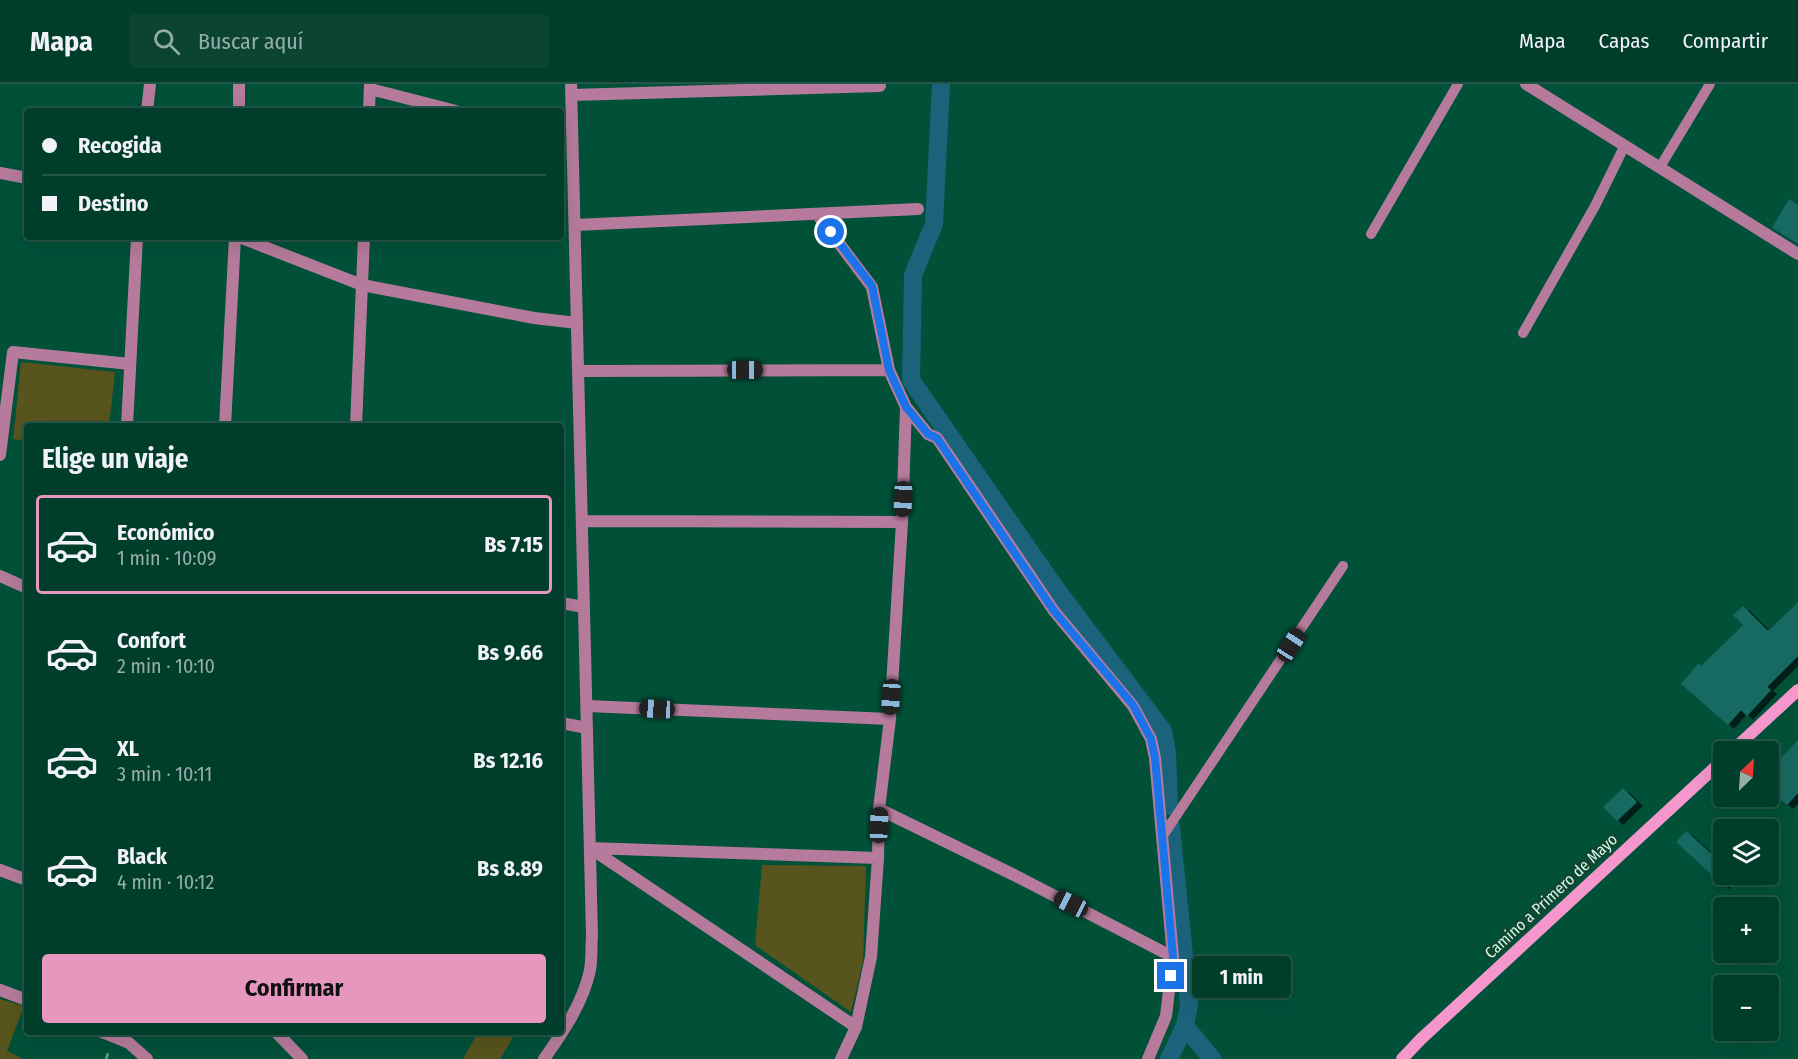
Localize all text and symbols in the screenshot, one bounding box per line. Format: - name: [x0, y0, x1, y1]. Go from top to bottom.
- search box: [129, 14, 549, 68]
- text: Mapa: [30, 25, 93, 58]
- icon: search: [150, 25, 183, 58]
- text: Buscar aquí: [198, 28, 303, 55]
- text: Mapa: [1519, 28, 1566, 54]
- text: Capas: [1599, 28, 1649, 54]
- text: Compartir: [1682, 28, 1768, 54]
- text: Recogida: [78, 132, 162, 159]
- text: Destino: [78, 190, 149, 217]
- route start: [817, 218, 844, 245]
- car: [727, 361, 763, 379]
- text: Elige un viaje: [42, 443, 188, 475]
- car: [893, 481, 913, 517]
- icon: car: [45, 518, 99, 572]
- text: Económico: [117, 519, 215, 546]
- text: Bs 7.15: [484, 531, 543, 558]
- text: 1 min · 10:09: [117, 546, 217, 570]
- car: [1274, 625, 1308, 665]
- icon: car: [45, 626, 99, 680]
- text: Confort: [117, 627, 186, 654]
- text: Bs 9.66: [477, 639, 543, 666]
- text: 2 min · 10:10: [117, 654, 215, 678]
- car: [881, 678, 901, 716]
- car: [639, 699, 675, 719]
- icon: car: [45, 734, 99, 788]
- text: XL: [117, 735, 139, 762]
- north arrow: [1713, 741, 1779, 807]
- map controls: [1713, 741, 1779, 1041]
- text: Bs 12.16: [473, 747, 543, 774]
- text: 3 min · 10:11: [117, 762, 212, 786]
- car: [869, 807, 889, 843]
- button: layers: [1713, 819, 1779, 885]
- street label: Camino a Primero de Mayo: [1481, 830, 1621, 962]
- icon: car: [45, 842, 99, 896]
- text: Black: [117, 843, 167, 870]
- text: Bs 8.89: [477, 855, 543, 882]
- text: 4 min · 10:12: [117, 870, 214, 894]
- car: [1051, 888, 1091, 920]
- button: +: [1713, 897, 1779, 963]
- button: Confirmar: [42, 954, 546, 1023]
- callout: 1 min: [1192, 955, 1291, 997]
- route end: [1157, 962, 1184, 989]
- text: 1 min: [1220, 965, 1263, 989]
- button: −: [1713, 975, 1779, 1041]

